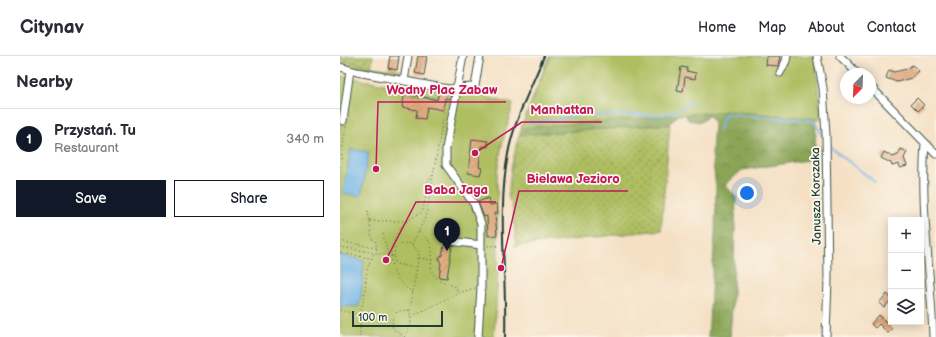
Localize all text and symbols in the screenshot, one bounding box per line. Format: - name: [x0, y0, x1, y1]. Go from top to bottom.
- text: Citynav: [20, 16, 84, 39]
- text: Home: [698, 19, 736, 36]
- text: Map: [758, 19, 786, 36]
- text: About: [808, 19, 845, 36]
- text: Contact: [867, 19, 916, 36]
- north arrow: [840, 68, 876, 104]
- text: Nearby: [16, 72, 73, 92]
- callout: Wodny Plac Zabaw: [378, 77, 506, 102]
- text: Wodny Plac Zabaw: [387, 82, 498, 98]
- callout: Manhattan: [522, 97, 602, 122]
- text: Manhattan: [530, 102, 594, 118]
- text: Przystań. Tu: [54, 121, 136, 140]
- text: 1: [26, 131, 32, 147]
- text: 340 m: [286, 131, 324, 147]
- text: Restaurant: [54, 140, 119, 156]
- street label: Janusza Korczaka: [808, 147, 825, 245]
- callout: Bielawa Jezioro: [519, 166, 628, 191]
- text: Bielawa Jezioro: [526, 171, 620, 187]
- callout: Baba Jaga: [416, 177, 496, 202]
- button: Save: [16, 180, 166, 217]
- button: Share: [174, 180, 324, 217]
- text: Baba Jaga: [424, 182, 488, 198]
- your location: [737, 183, 757, 203]
- map controls: [888, 217, 924, 325]
- button: +: [888, 217, 924, 253]
- pin: 1: [434, 218, 460, 251]
- button: −: [888, 253, 924, 289]
- button: layers: [888, 289, 924, 325]
- scale bar: [352, 309, 443, 328]
- text: 100 m: [358, 311, 387, 324]

